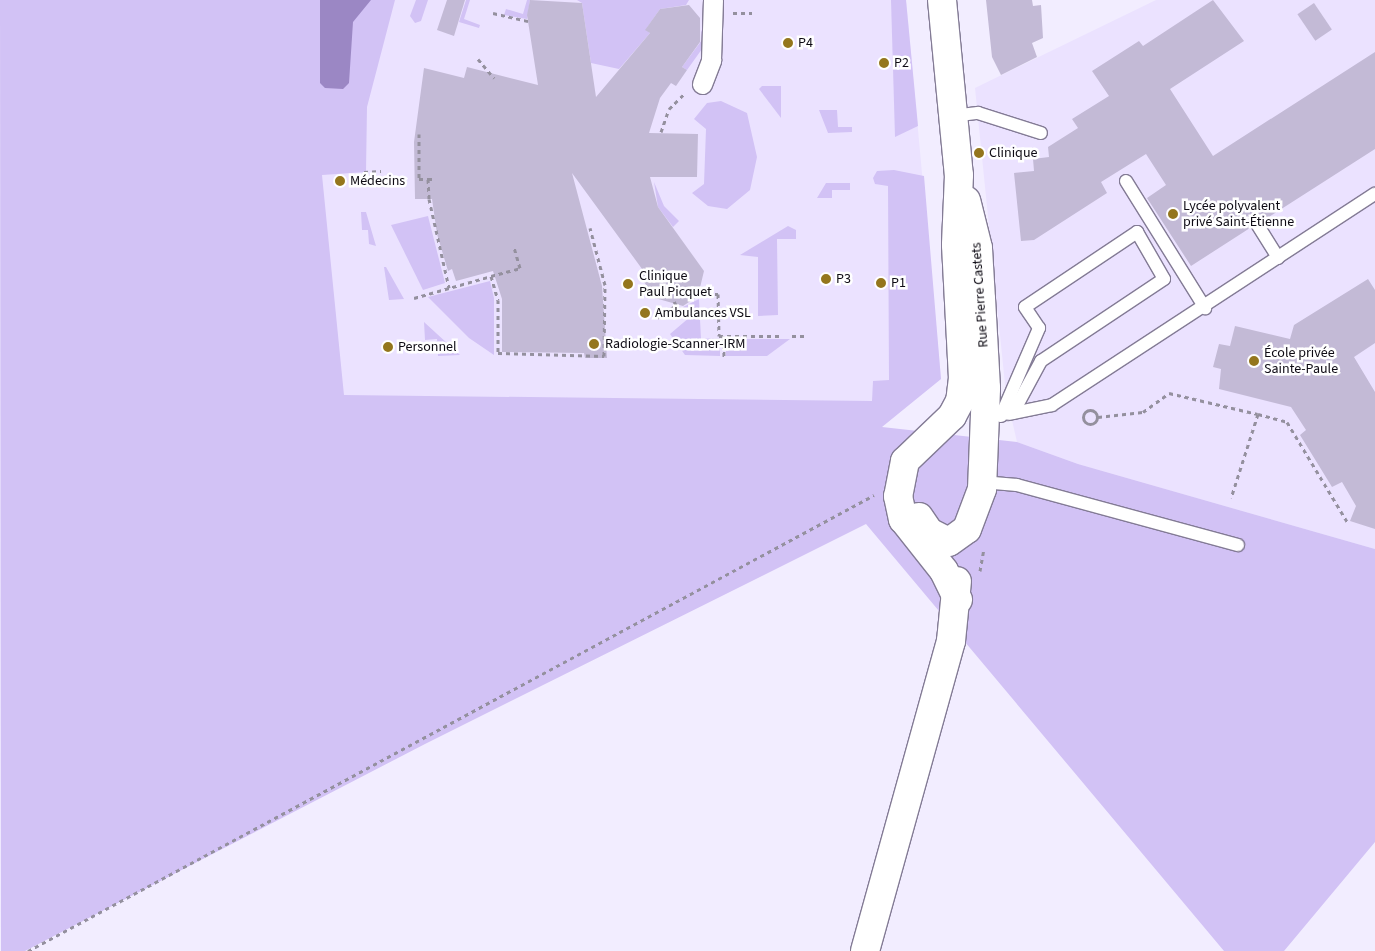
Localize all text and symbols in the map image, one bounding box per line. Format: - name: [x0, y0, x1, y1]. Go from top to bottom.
- place label: P4: [798, 35, 813, 51]
- marker: P4: [782, 37, 794, 49]
- place label: P2: [894, 55, 909, 71]
- marker: P2: [878, 57, 890, 69]
- place label: Clinique: [989, 145, 1037, 161]
- marker: Clinique: [973, 147, 985, 159]
- place label: Médecins: [350, 173, 405, 189]
- marker: Médecins: [334, 175, 346, 187]
- place label: Lycée polyvalent privé Saint-Étienne: [1183, 198, 1294, 230]
- marker: Lycée polyvalent privé Saint-Étienne: [1167, 208, 1179, 220]
- street label: Rue Pierre Castets: [968, 242, 992, 348]
- place label: Clinique Paul Picquet: [639, 268, 712, 300]
- place label: P3: [836, 271, 851, 287]
- marker: P3: [820, 273, 832, 285]
- place label: P1: [891, 275, 906, 291]
- marker: Clinique Paul Picquet: [621, 277, 635, 291]
- marker: P1: [875, 277, 887, 289]
- place label: Ambulances VSL: [655, 305, 751, 321]
- marker: Ambulances VSL: [639, 307, 651, 319]
- place label: Radiologie-Scanner-IRM: [605, 336, 745, 352]
- marker: Radiologie-Scanner-IRM: [587, 337, 601, 351]
- place label: Personnel: [398, 339, 457, 355]
- marker: Personnel: [382, 341, 394, 353]
- place label: École privée Sainte-Paule: [1264, 345, 1338, 378]
- marker: École privée Sainte-Paule: [1248, 355, 1260, 367]

